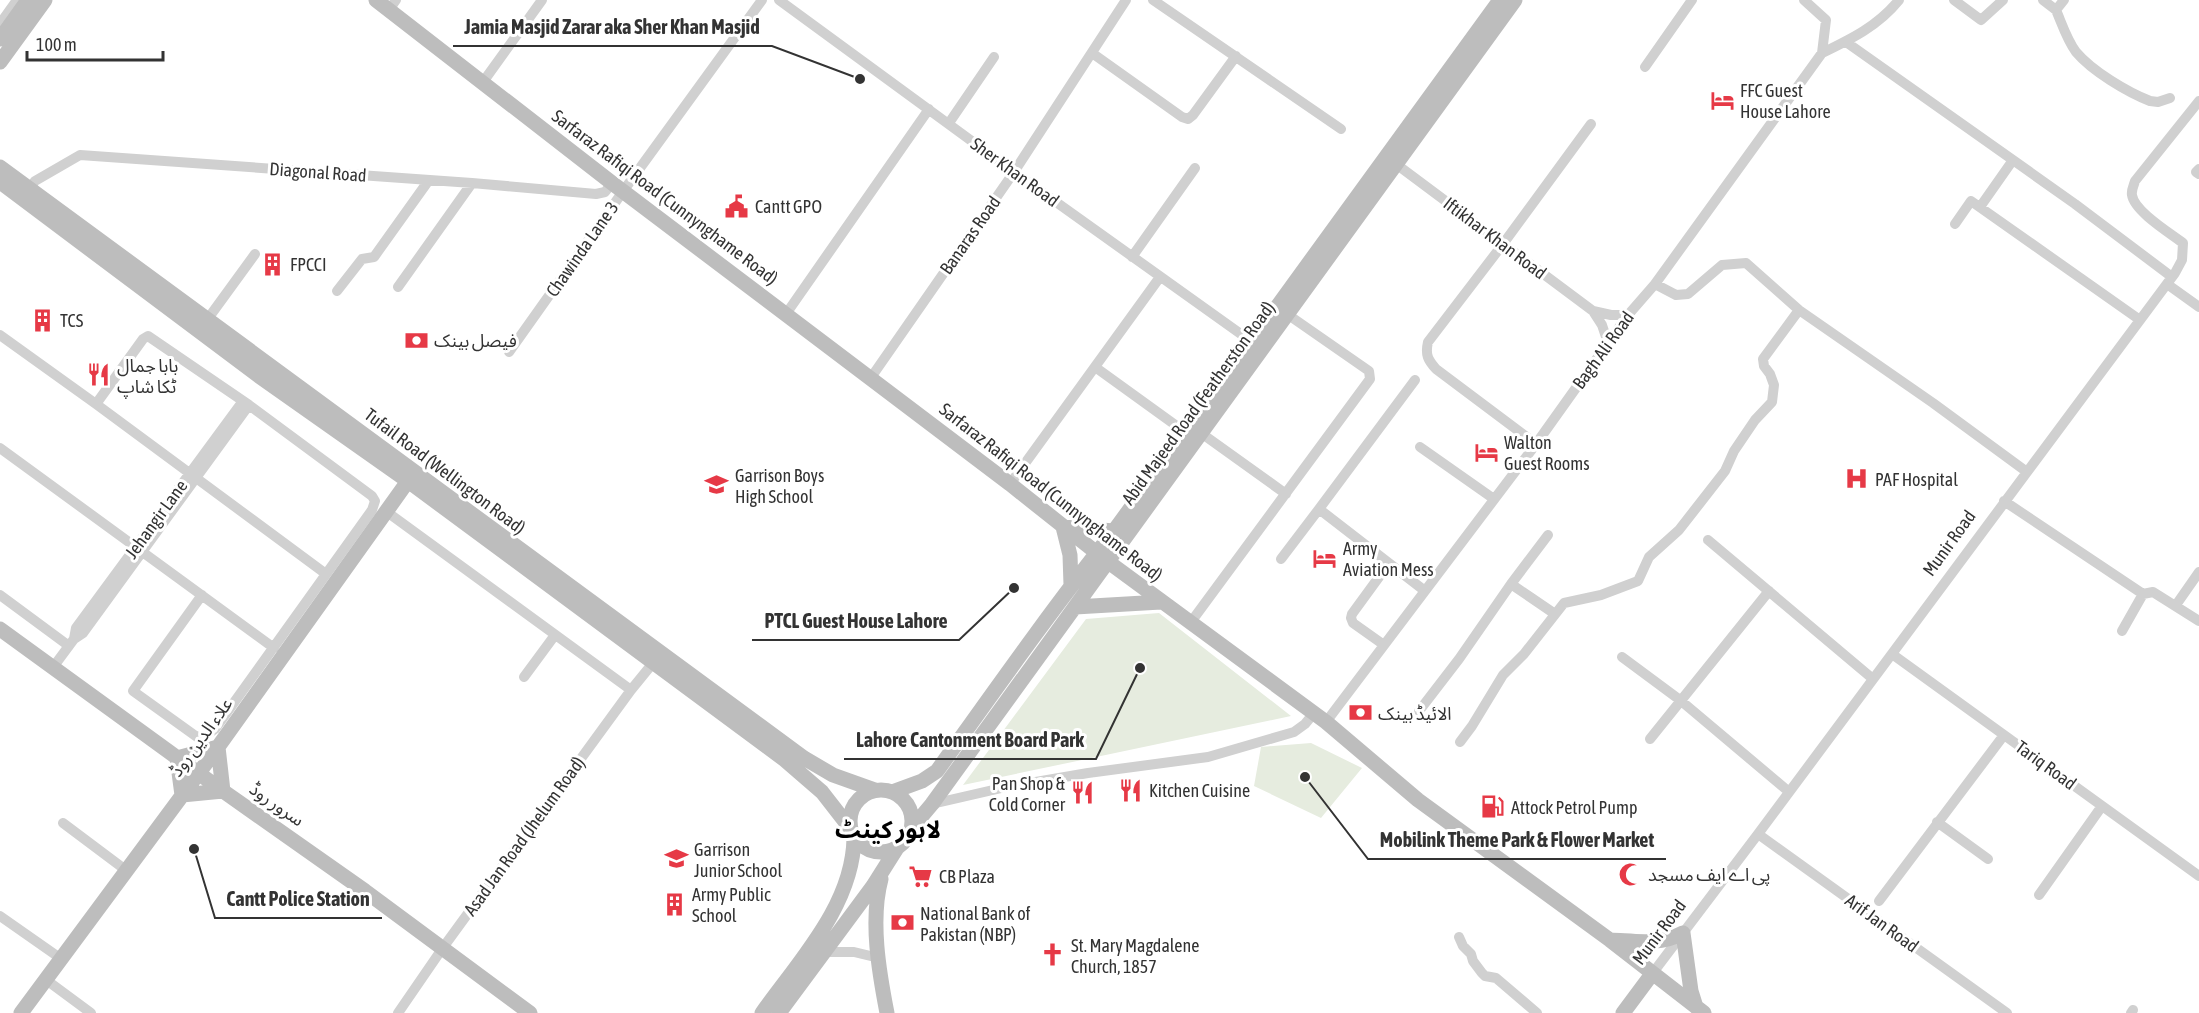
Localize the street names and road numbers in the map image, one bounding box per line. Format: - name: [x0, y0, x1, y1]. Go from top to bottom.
- street label: Sarfaraz Rafiqi Road (Cunnynghame Road): [548, 105, 782, 289]
- street label: Sher Khan Road: [967, 133, 1063, 211]
- street label: Diagonal Road: [269, 158, 367, 186]
- street label: Banaras Road: [935, 192, 1005, 278]
- street label: Iftikhar Khan Road: [1440, 193, 1550, 283]
- street label: Chawinda Lane 3: [541, 197, 623, 301]
- street label: Abid Majeed Road (Featherston Road): [1117, 297, 1279, 509]
- street label: Bagh Ali Road: [1568, 307, 1638, 393]
- street label: Sarfaraz Rafiqi Road (Cunnynghame Road): [935, 398, 1167, 586]
- street label: Tufail Road (Wellington Road): [361, 404, 529, 538]
- street label: Jehangir Lane: [121, 476, 191, 562]
- street label: Munir Road: [1918, 506, 1980, 580]
- street label: علاء الدین روڈ: [165, 693, 237, 781]
- street label: Tariq Road: [2012, 736, 2080, 794]
- street label: Asad Jan Road (Jhelum Road): [459, 752, 589, 920]
- street label: سرور روڈ: [245, 778, 308, 831]
- street label: Arif Jan Road: [1841, 889, 1923, 957]
- street label: Munir Road: [1628, 895, 1690, 969]

